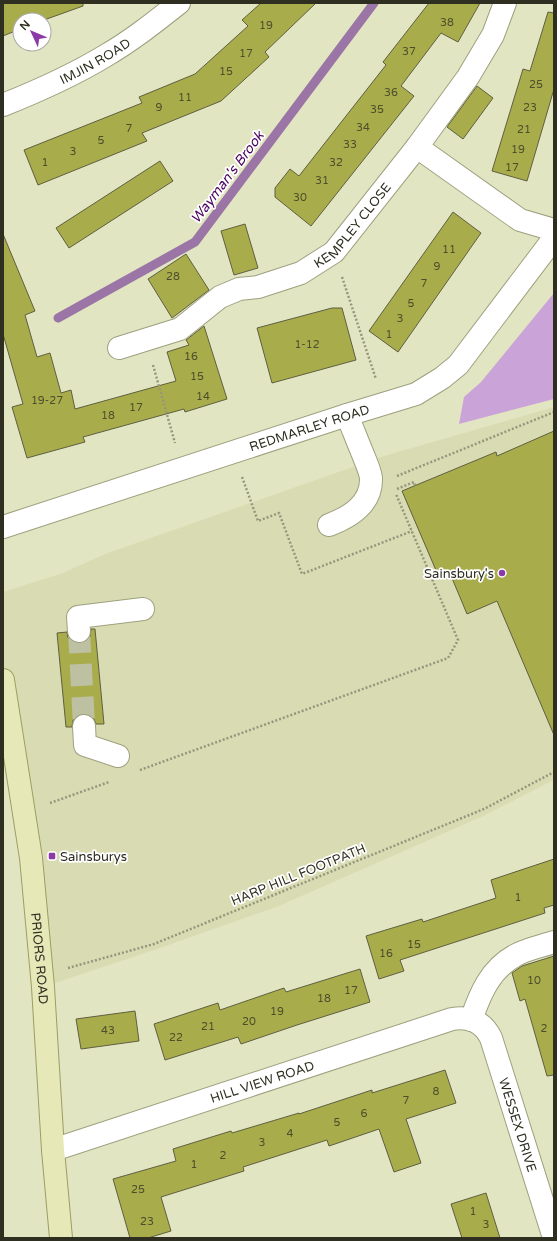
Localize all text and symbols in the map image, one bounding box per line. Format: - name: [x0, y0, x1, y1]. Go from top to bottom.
- north arrow: [12, 12, 52, 52]
- house number: 38: [440, 16, 454, 29]
- text: N: [17, 18, 33, 33]
- house number: 19: [259, 19, 273, 32]
- street label: IMJIN ROAD: [57, 35, 134, 88]
- house number: 37: [402, 45, 416, 58]
- house number: 17: [239, 47, 253, 60]
- house number: 15: [219, 65, 233, 78]
- house number: 25: [529, 78, 543, 91]
- house number: 36: [384, 86, 398, 99]
- house number: 11: [178, 91, 192, 104]
- house number: 9: [156, 101, 163, 114]
- house number: 23: [523, 101, 537, 114]
- house number: 35: [370, 103, 384, 116]
- house number: 34: [356, 121, 370, 134]
- house number: 7: [126, 122, 133, 135]
- house number: 21: [517, 123, 531, 136]
- water label: Wayman's Brook: [187, 127, 268, 227]
- house number: 5: [98, 134, 105, 147]
- house number: 33: [343, 138, 357, 151]
- house number: 19: [511, 143, 525, 156]
- house number: 3: [70, 145, 77, 158]
- house number: 1: [42, 156, 48, 169]
- house number: 32: [329, 156, 343, 169]
- house number: 17: [505, 161, 519, 174]
- house number: 31: [315, 174, 329, 187]
- street label: KEMPLEY CLOSE: [311, 180, 395, 272]
- house number: 30: [293, 191, 307, 204]
- house number: 11: [442, 243, 456, 256]
- house number: 9: [434, 260, 441, 273]
- house number: 28: [166, 270, 180, 283]
- house number: 7: [421, 277, 428, 290]
- house number: 5: [408, 297, 415, 310]
- house number: 3: [397, 312, 404, 325]
- house number: 1: [386, 328, 392, 341]
- house number: 1-12: [294, 338, 320, 351]
- house number: 16: [184, 350, 198, 363]
- house number: 15: [190, 370, 204, 383]
- house number: 14: [196, 390, 210, 403]
- house number: 19-27: [31, 394, 63, 407]
- house number: 17: [129, 401, 143, 414]
- street label: REDMARLEY ROAD: [247, 402, 372, 455]
- house number: 18: [101, 409, 115, 422]
- place label: Sainsbury's: [424, 566, 494, 582]
- marker: Sainsbury's: [497, 568, 507, 578]
- street label: HARP HILL FOOTPATH: [229, 841, 368, 909]
- place label: Sainsburys: [60, 849, 127, 865]
- marker: Sainsburys: [47, 851, 57, 861]
- house number: 1: [515, 891, 521, 904]
- street label: PRIORS ROAD: [27, 912, 51, 1005]
- house number: 15: [407, 938, 421, 951]
- house number: 16: [379, 947, 393, 960]
- house number: 10: [527, 974, 541, 987]
- house number: 17: [344, 984, 358, 997]
- house number: 18: [317, 992, 331, 1005]
- house number: 19: [270, 1005, 284, 1018]
- house number: 20: [242, 1015, 256, 1028]
- house number: 21: [201, 1020, 215, 1033]
- house number: 2: [541, 1022, 548, 1035]
- house number: 43: [101, 1024, 115, 1037]
- house number: 22: [169, 1031, 183, 1044]
- street label: HILL VIEW ROAD: [208, 1058, 317, 1107]
- street label: WESSEX DRIVE: [495, 1076, 540, 1174]
- house number: 8: [433, 1085, 440, 1098]
- house number: 7: [403, 1094, 410, 1107]
- house number: 6: [361, 1107, 368, 1120]
- house number: 5: [334, 1116, 341, 1129]
- house number: 4: [287, 1127, 294, 1140]
- house number: 3: [259, 1136, 266, 1149]
- house number: 2: [220, 1149, 227, 1162]
- house number: 1: [191, 1158, 197, 1171]
- house number: 25: [131, 1183, 145, 1196]
- house number: 1: [470, 1205, 476, 1218]
- house number: 23: [140, 1215, 154, 1228]
- house number: 3: [483, 1218, 490, 1231]

